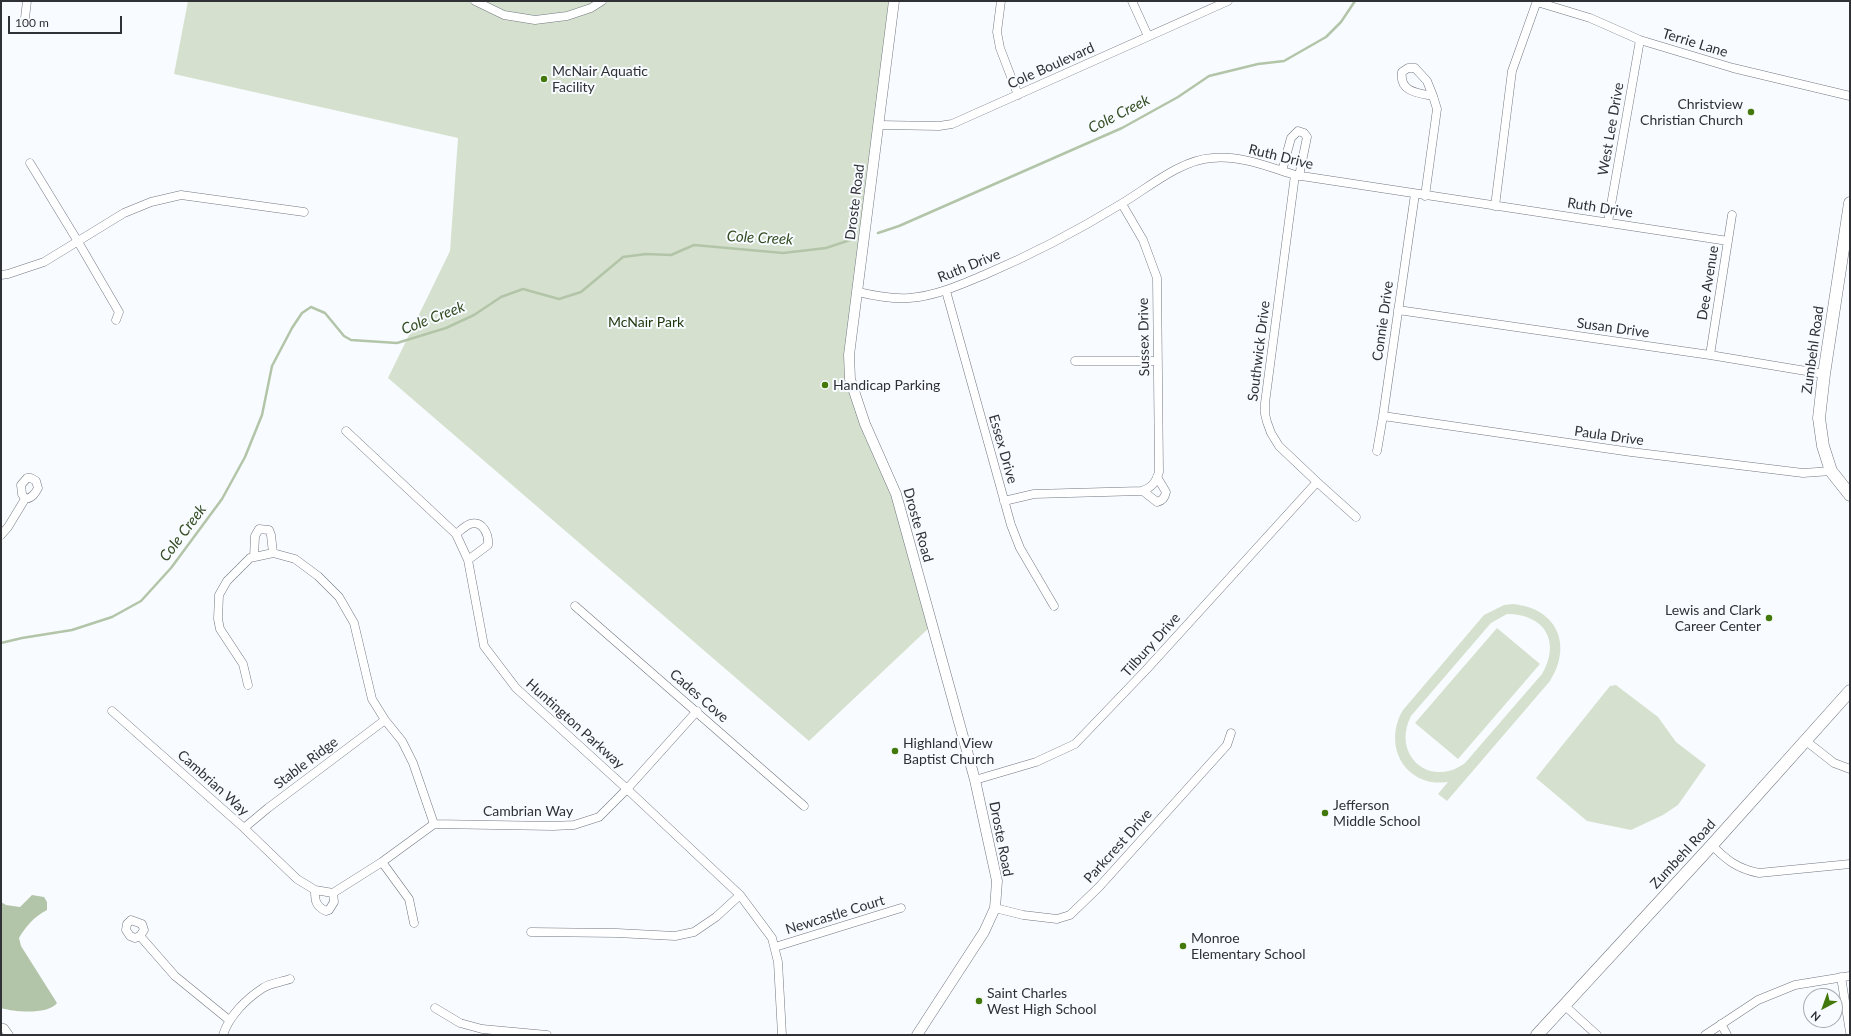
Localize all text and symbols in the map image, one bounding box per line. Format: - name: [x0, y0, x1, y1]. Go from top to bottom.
- scale bar: [10, 8, 124, 34]
- text: 100 m: [15, 15, 49, 30]
- street label: Terrie Lane: [1660, 25, 1730, 61]
- street label: Cole Boulevard: [1005, 39, 1097, 93]
- place label: McNair Aquatic Facility: [552, 63, 648, 96]
- marker: McNair Aquatic Facility: [539, 74, 549, 84]
- street label: West Lee Drive: [1595, 81, 1627, 177]
- water label: Cole Creek: [1085, 91, 1153, 137]
- place label: Christview Christian Church: [1640, 96, 1743, 128]
- marker: Christview Christian Church: [1746, 107, 1756, 117]
- street label: Ruth Drive: [1247, 141, 1315, 173]
- street label: Droste Road: [842, 163, 868, 241]
- street label: Ruth Drive: [1566, 195, 1634, 221]
- water label: Cole Creek: [726, 227, 794, 249]
- street label: Dee Avenue: [1694, 245, 1722, 321]
- street label: Ruth Drive: [935, 246, 1003, 286]
- street label: Connie Drive: [1369, 280, 1397, 362]
- water label: Cole Creek: [399, 298, 467, 338]
- street label: Sussex Drive: [1135, 298, 1153, 376]
- street label: Southwick Drive: [1244, 300, 1274, 402]
- street label: Zumbehl Road: [1799, 305, 1827, 395]
- park label: McNair Park: [608, 314, 684, 330]
- street label: Susan Drive: [1576, 315, 1650, 341]
- place label: Handicap Parking: [833, 377, 940, 393]
- marker: Handicap Parking: [820, 380, 830, 390]
- street label: Essex Drive: [985, 412, 1021, 486]
- street label: Paula Drive: [1573, 423, 1645, 449]
- street label: Droste Road: [899, 486, 937, 564]
- water label: Cole Creek: [156, 501, 210, 565]
- place label: Lewis and Clark Career Center: [1665, 602, 1761, 634]
- street label: Tilbury Drive: [1118, 610, 1184, 680]
- marker: Lewis and Clark Career Center: [1764, 613, 1774, 623]
- street label: Cades Cove: [666, 666, 732, 726]
- street label: Huntington Parkway: [522, 675, 628, 773]
- street label: Stable Ridge: [271, 733, 341, 793]
- place label: Highland View Baptist Church: [903, 735, 994, 768]
- marker: Highland View Baptist Church: [890, 746, 900, 756]
- street label: Cambrian Way: [174, 747, 252, 819]
- place label: Jefferson Middle School: [1333, 797, 1420, 830]
- street label: Droste Road: [985, 800, 1017, 878]
- street label: Cambrian Way: [483, 803, 573, 819]
- street label: Parkcrest Drive: [1080, 805, 1156, 887]
- marker: Jefferson Middle School: [1320, 808, 1330, 818]
- street label: Zumbehl Road: [1647, 816, 1719, 892]
- street label: Newcastle Court: [783, 892, 887, 938]
- place label: Monroe Elementary School: [1191, 930, 1305, 962]
- marker: Monroe Elementary School: [1178, 941, 1188, 951]
- place label: Saint Charles West High School: [987, 985, 1097, 1018]
- north arrow: [1803, 988, 1843, 1028]
- marker: Saint Charles West High School: [974, 996, 984, 1006]
- text: N: [1808, 1009, 1823, 1024]

